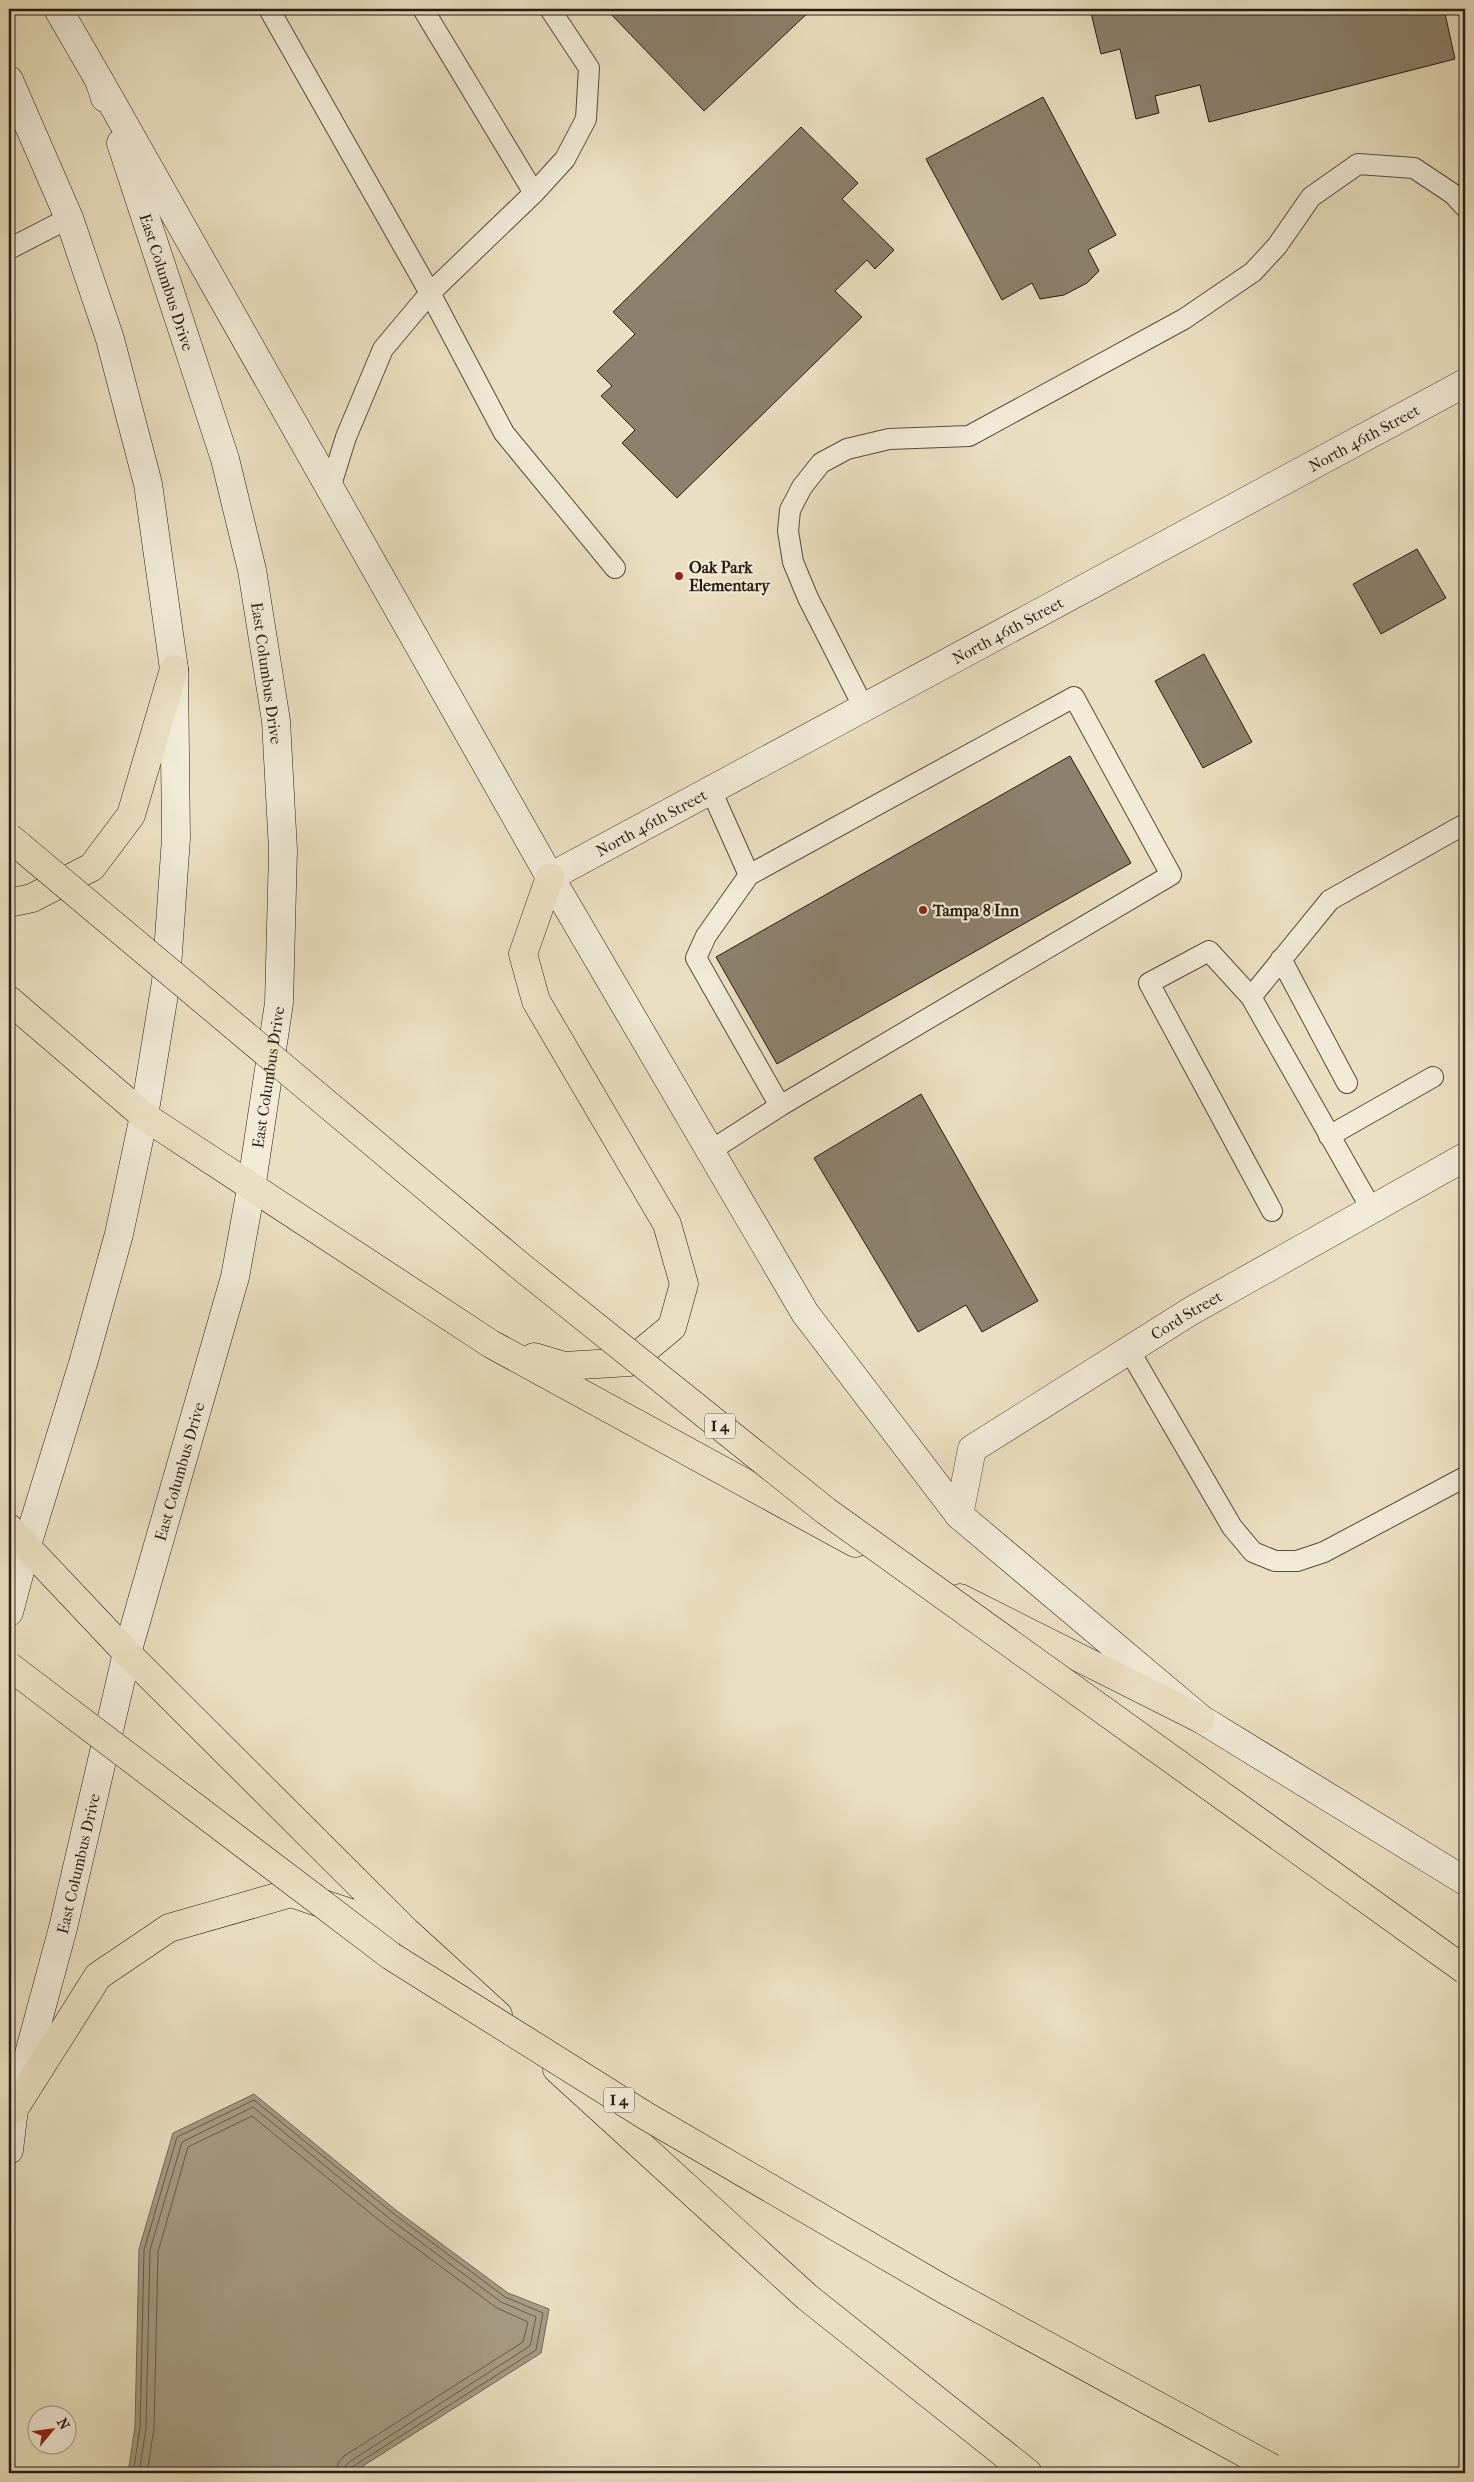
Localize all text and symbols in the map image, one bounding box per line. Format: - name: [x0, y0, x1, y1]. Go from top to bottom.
- street label: East Columbus Drive: [135, 211, 198, 353]
- street label: North 46th Street: [1305, 400, 1423, 476]
- place label: Oak Park Elementary: [689, 558, 771, 596]
- marker: Oak Park Elementary: [673, 570, 685, 582]
- street label: North 46th Street: [949, 593, 1067, 668]
- street label: East Columbus Drive: [247, 601, 286, 745]
- street label: North 46th Street: [593, 785, 711, 860]
- place label: Tampa 8 Inn: [932, 901, 1020, 921]
- marker: Tampa 8 Inn: [917, 904, 929, 916]
- street label: East Columbus Drive: [248, 1005, 288, 1149]
- street label: Cord Street: [1147, 1286, 1226, 1344]
- street label: East Columbus Drive: [151, 1400, 209, 1543]
- road number: I 4: [705, 1414, 735, 1438]
- street label: East Columbus Drive: [53, 1792, 104, 1936]
- road number: I 4: [604, 2088, 634, 2112]
- north arrow: [28, 2404, 78, 2454]
- text: N: [53, 2415, 73, 2433]

